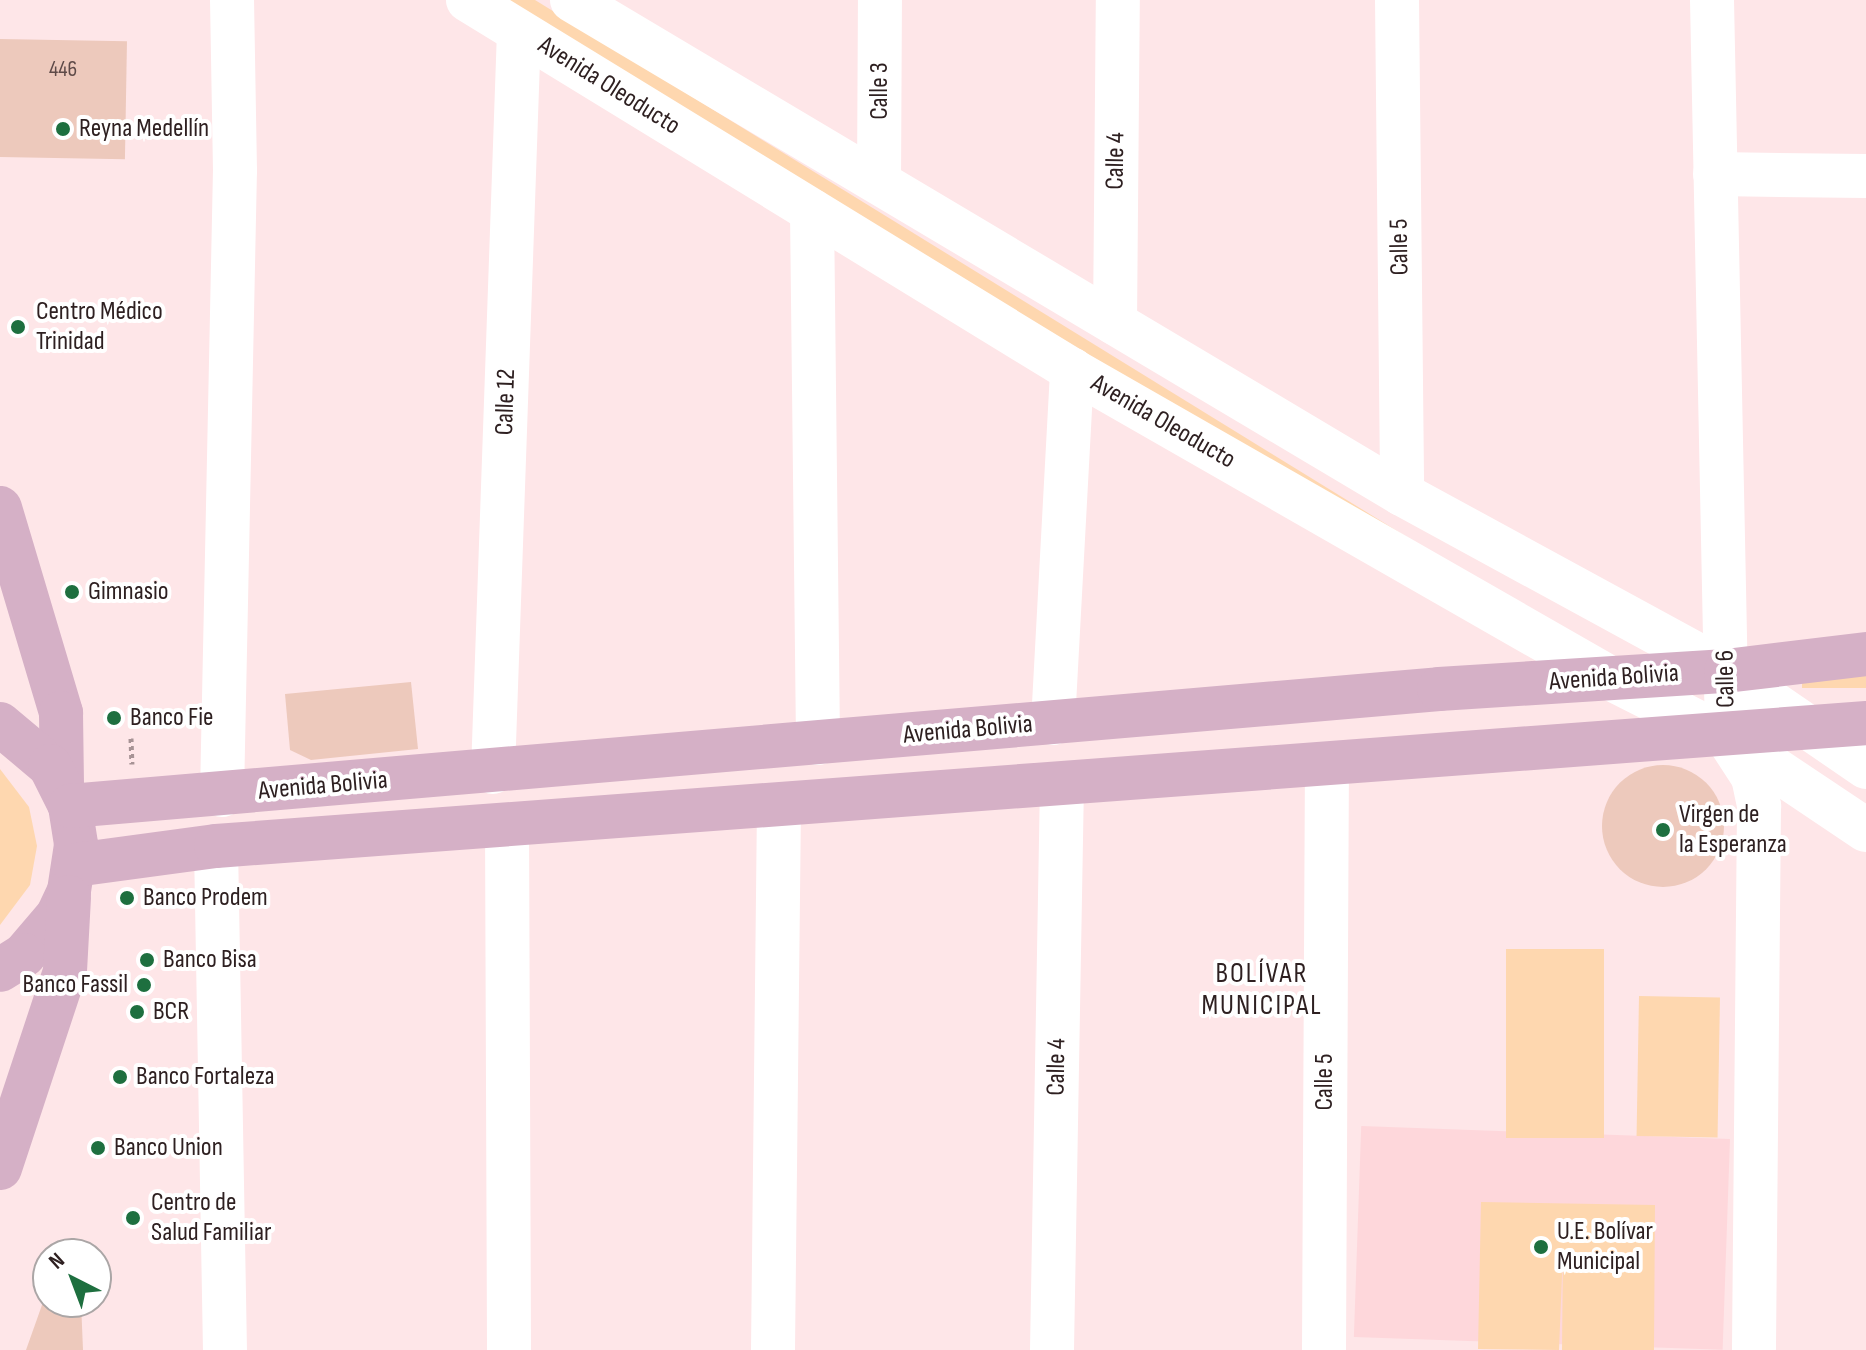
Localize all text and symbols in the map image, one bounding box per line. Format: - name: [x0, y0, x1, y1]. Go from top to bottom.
- street label: Avenida Oleoducto: [532, 30, 686, 142]
- house number: 446: [49, 57, 77, 83]
- street label: Calle 3: [864, 62, 896, 120]
- place label: Reyna Medellín: [79, 113, 209, 145]
- marker: Reyna Medellín: [54, 120, 72, 138]
- street label: Calle 4: [1100, 132, 1132, 190]
- street label: Calle 5: [1384, 218, 1416, 276]
- place label: Centro Médico Trinidad: [36, 296, 163, 358]
- marker: Centro Médico Trinidad: [7, 316, 29, 338]
- street label: Calle 12: [489, 368, 523, 436]
- street label: Avenida Oleoducto: [1085, 368, 1241, 476]
- place label: Gimnasio: [88, 576, 169, 608]
- marker: Gimnasio: [63, 583, 81, 601]
- street label: Calle 6: [1710, 650, 1742, 708]
- street label: Avenida Bolivia: [1548, 658, 1680, 698]
- place label: Banco Fie: [130, 702, 214, 734]
- marker: Banco Fie: [105, 709, 123, 727]
- street label: Avenida Bolivia: [902, 709, 1034, 751]
- street label: Avenida Bolivia: [257, 765, 389, 807]
- place label: Virgen de la Esperanza: [1679, 799, 1787, 860]
- marker: Virgen de la Esperanza: [1654, 821, 1672, 839]
- place label: Banco Prodem: [143, 882, 268, 914]
- marker: Banco Prodem: [118, 889, 136, 907]
- place label: Banco Bisa: [163, 944, 257, 976]
- marker: Banco Bisa: [138, 951, 156, 969]
- district label: BOLÍVAR MUNICIPAL: [1201, 957, 1323, 1023]
- place label: Banco Fassil: [23, 969, 128, 1001]
- marker: Banco Fassil: [135, 976, 153, 994]
- place label: BCR: [153, 996, 189, 1028]
- marker: BCR: [128, 1003, 146, 1021]
- street label: Calle 4: [1041, 1038, 1073, 1096]
- street label: Calle 5: [1309, 1054, 1341, 1110]
- place label: Banco Fortaleza: [136, 1061, 275, 1093]
- marker: Banco Fortaleza: [111, 1068, 129, 1086]
- place label: Banco Union: [114, 1132, 223, 1164]
- marker: Banco Union: [89, 1139, 107, 1157]
- place label: Centro de Salud Familiar: [151, 1187, 271, 1248]
- marker: Centro de Salud Familiar: [122, 1207, 144, 1229]
- place label: U.E. Bolívar Municipal: [1557, 1216, 1653, 1278]
- north arrow: [32, 1238, 112, 1318]
- marker: U.E. Bolívar Municipal: [1532, 1238, 1550, 1256]
- text: N: [44, 1247, 70, 1275]

